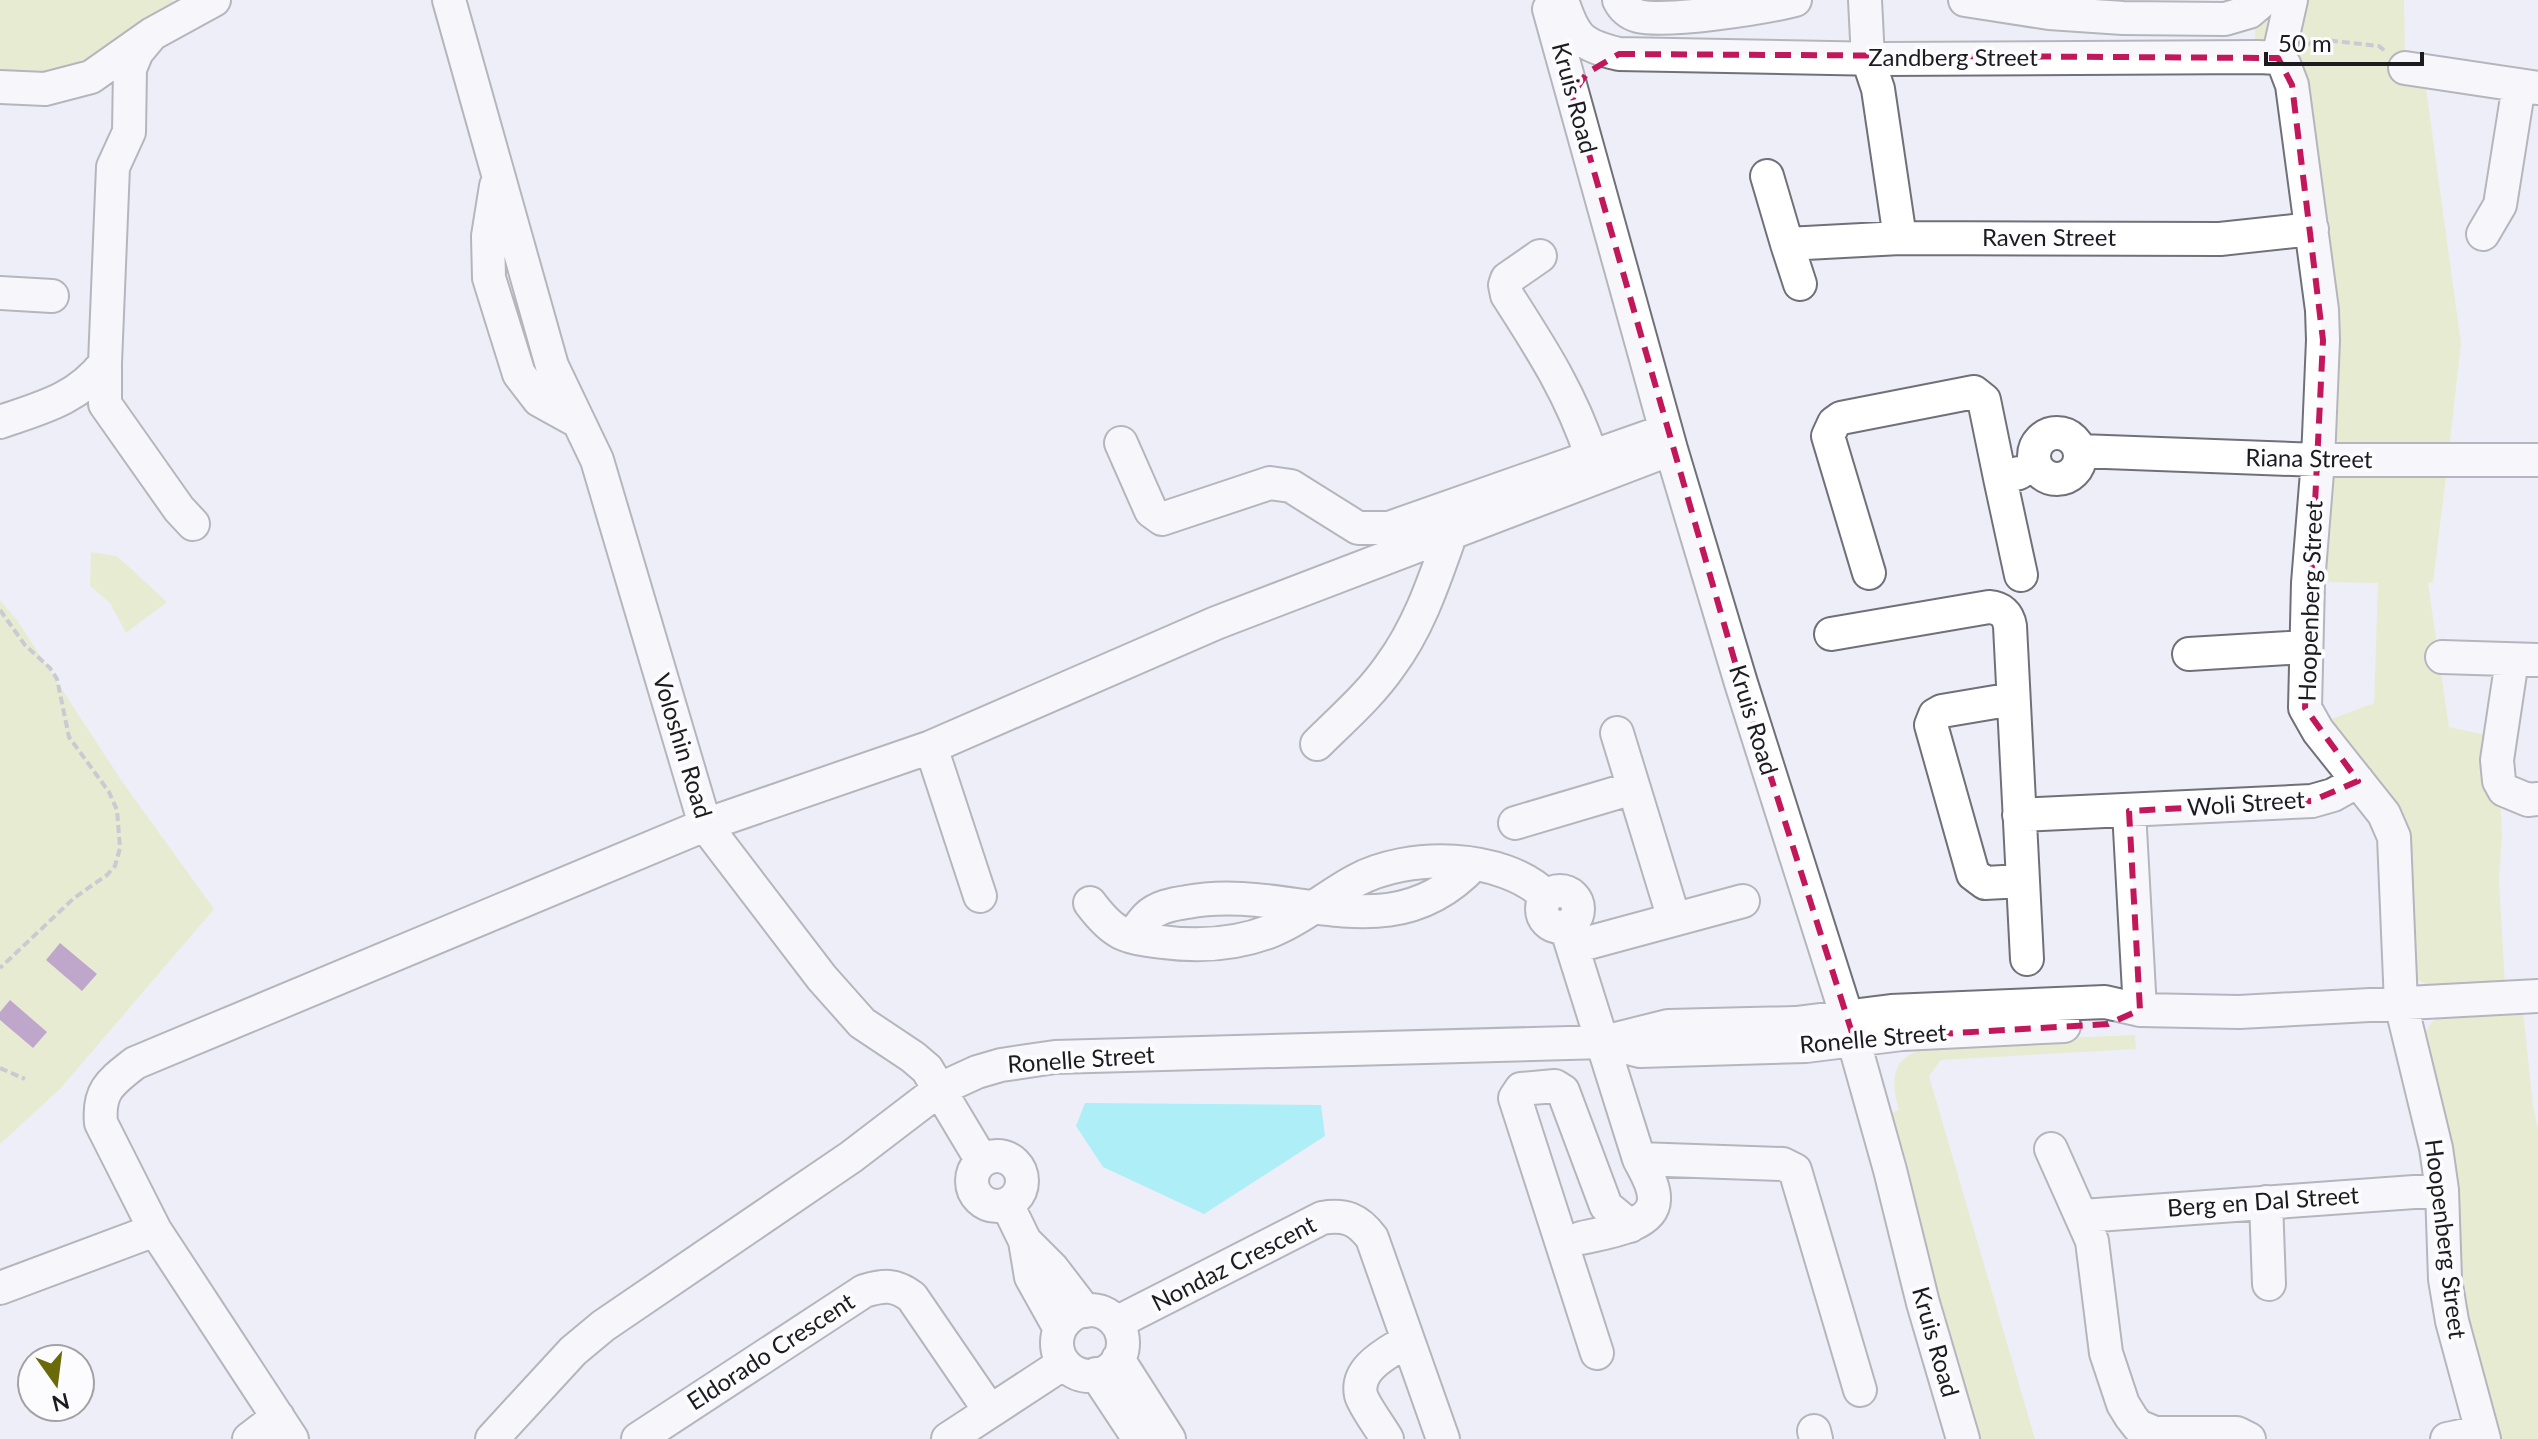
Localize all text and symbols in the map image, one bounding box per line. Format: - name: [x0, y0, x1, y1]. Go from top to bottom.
- scale bar: [2266, 16, 2422, 66]
- text: 50 m: [2278, 28, 2332, 57]
- street label: Kruis Road: [1547, 39, 1604, 156]
- street label: Zandberg Street: [1868, 42, 2038, 71]
- street label: Raven Street: [1982, 222, 2116, 251]
- street label: Riana Street: [2245, 442, 2373, 473]
- street label: Hoopenberg Street: [2292, 500, 2328, 702]
- street label: Kruis Road: [1724, 661, 1785, 778]
- street label: Voloshin Road: [648, 670, 719, 821]
- street label: Woli Street: [2186, 784, 2306, 821]
- street label: Ronelle Street: [1798, 1017, 1948, 1058]
- street label: Ronelle Street: [1006, 1039, 1156, 1078]
- street label: Hoopenberg Street: [2420, 1137, 2473, 1341]
- street label: Berg en Dal Street: [2166, 1179, 2360, 1222]
- street label: Nondaz Crescent: [1146, 1209, 1321, 1317]
- street label: Kruis Road: [1907, 1283, 1966, 1400]
- street label: Eldorado Crescent: [681, 1286, 859, 1416]
- north arrow: [16, 1343, 96, 1423]
- text: N: [49, 1388, 72, 1418]

